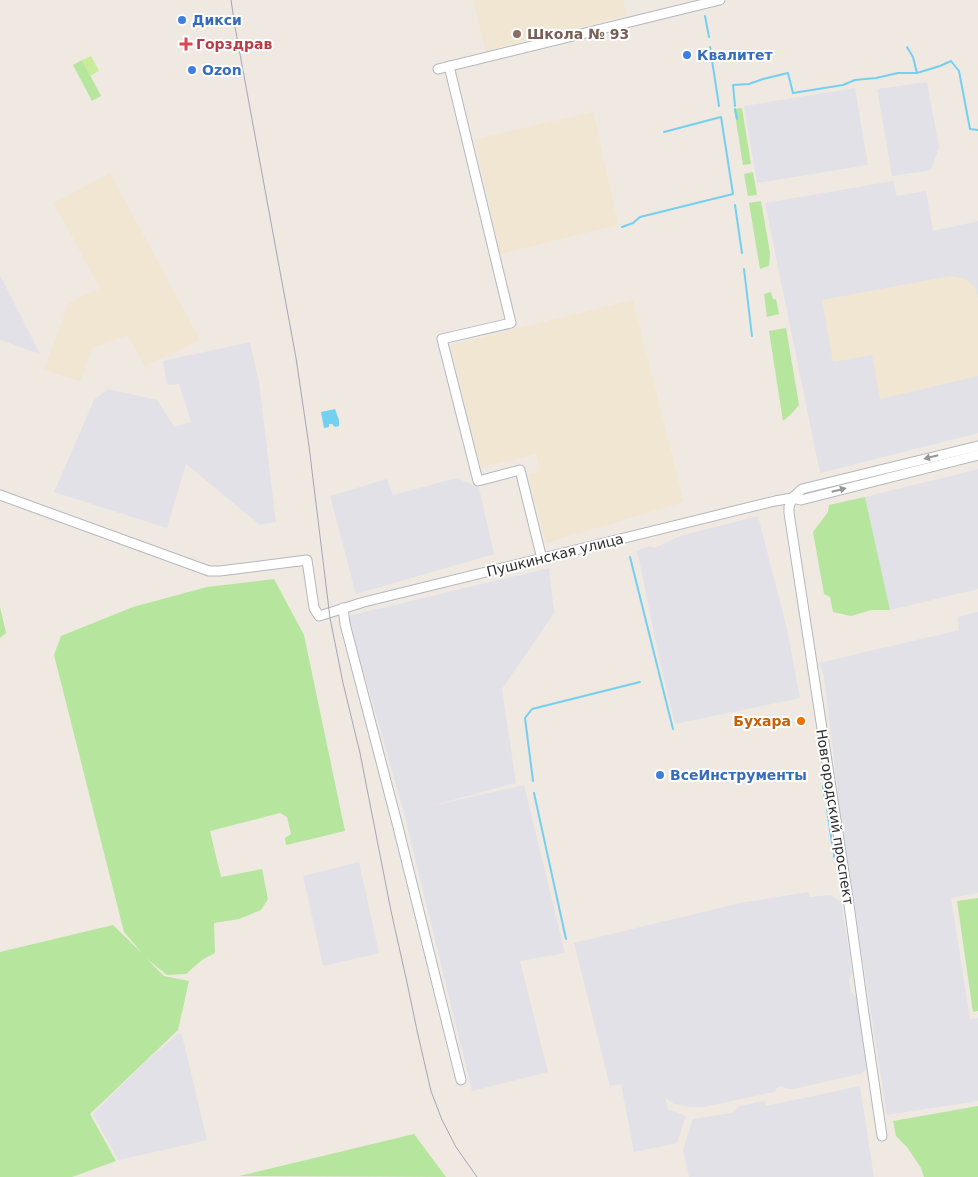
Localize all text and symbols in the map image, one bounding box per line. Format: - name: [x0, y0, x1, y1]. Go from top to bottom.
- place label: Дикси: [192, 12, 242, 28]
- marker: Дикси: [176, 14, 188, 26]
- place label: Школа № 93: [527, 26, 629, 42]
- marker: Школа № 93: [511, 28, 523, 40]
- place label: Горздрав: [196, 36, 272, 52]
- marker: Горздрав: [180, 38, 192, 50]
- place label: Квалитет: [697, 47, 773, 63]
- marker: Квалитет: [681, 49, 693, 61]
- place label: Ozon: [202, 62, 242, 78]
- marker: Ozon: [186, 64, 198, 76]
- one-way arrow: [923, 453, 938, 461]
- one-way arrow: [832, 486, 847, 494]
- street label: Пушкинская улица: [485, 530, 625, 580]
- place label: Бухара: [733, 713, 791, 729]
- marker: Бухара: [795, 715, 807, 727]
- street label: Новгородский проспект: [813, 728, 857, 906]
- place label: ВсеИнструменты: [670, 767, 807, 783]
- marker: ВсеИнструменты: [654, 769, 666, 781]

